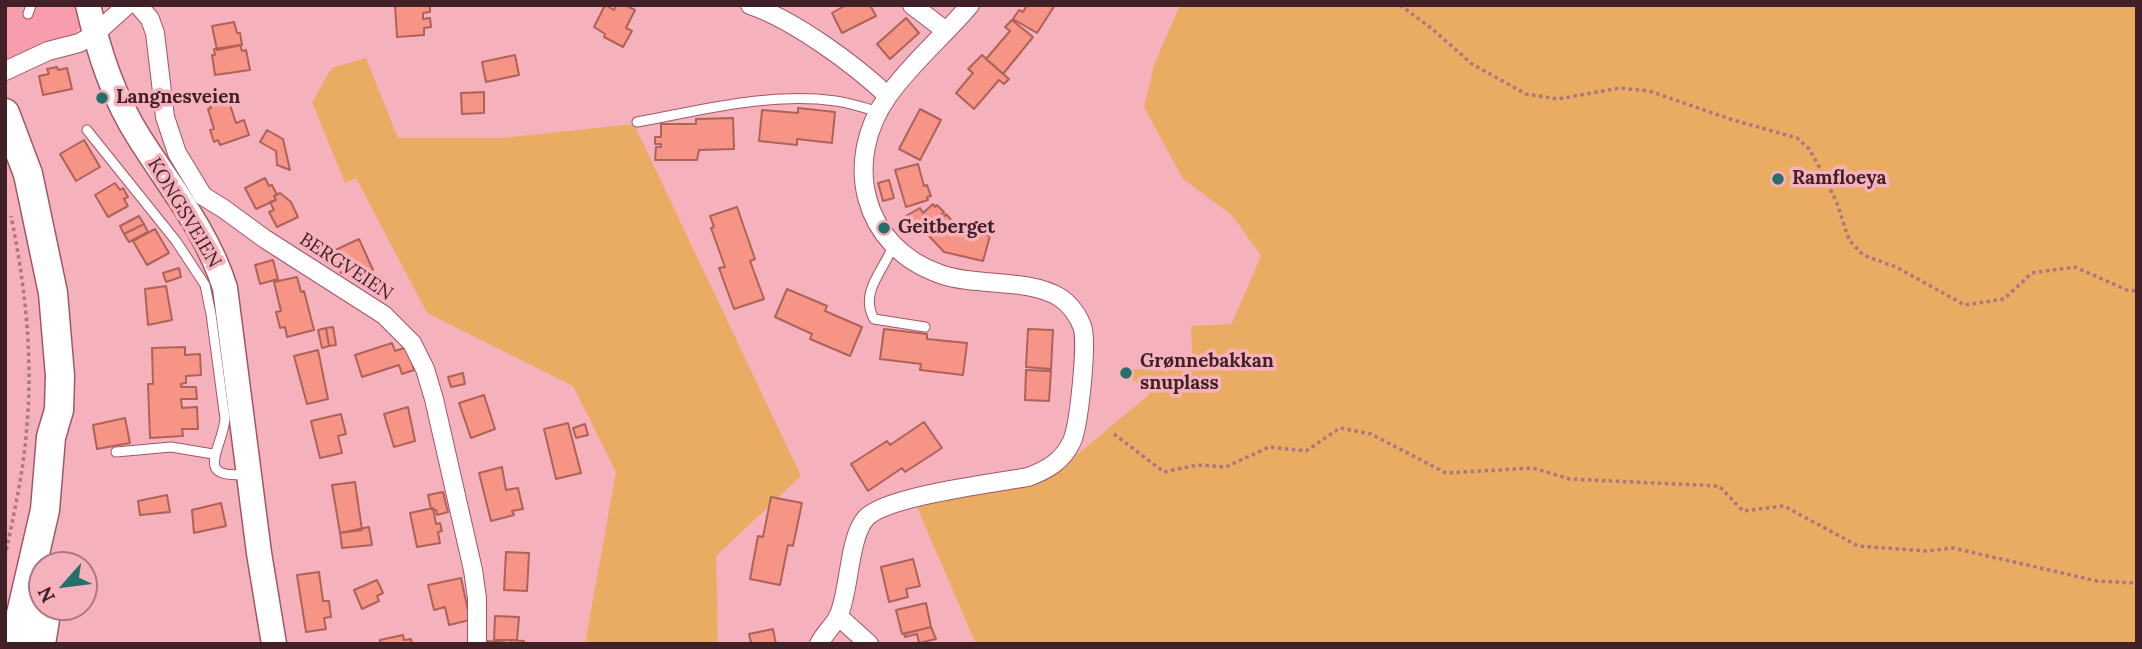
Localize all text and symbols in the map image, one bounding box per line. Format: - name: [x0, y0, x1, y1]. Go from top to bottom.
- place label: Langnesveien: [116, 87, 240, 109]
- marker: Langnesveien: [94, 90, 110, 106]
- street label: KONGSVEIEN: [142, 154, 226, 272]
- place label: Ramfloeya: [1792, 168, 1887, 190]
- marker: Ramfloeya: [1770, 171, 1786, 187]
- place label: Geitberget: [898, 217, 995, 239]
- marker: Geitberget: [876, 220, 892, 236]
- street label: BERGVEIEN: [295, 228, 397, 306]
- place label: Grønnebakkan snuplass: [1140, 351, 1274, 395]
- marker: Grønnebakkan snuplass: [1118, 365, 1134, 381]
- north arrow: [28, 551, 98, 621]
- text: N: [32, 583, 60, 607]

